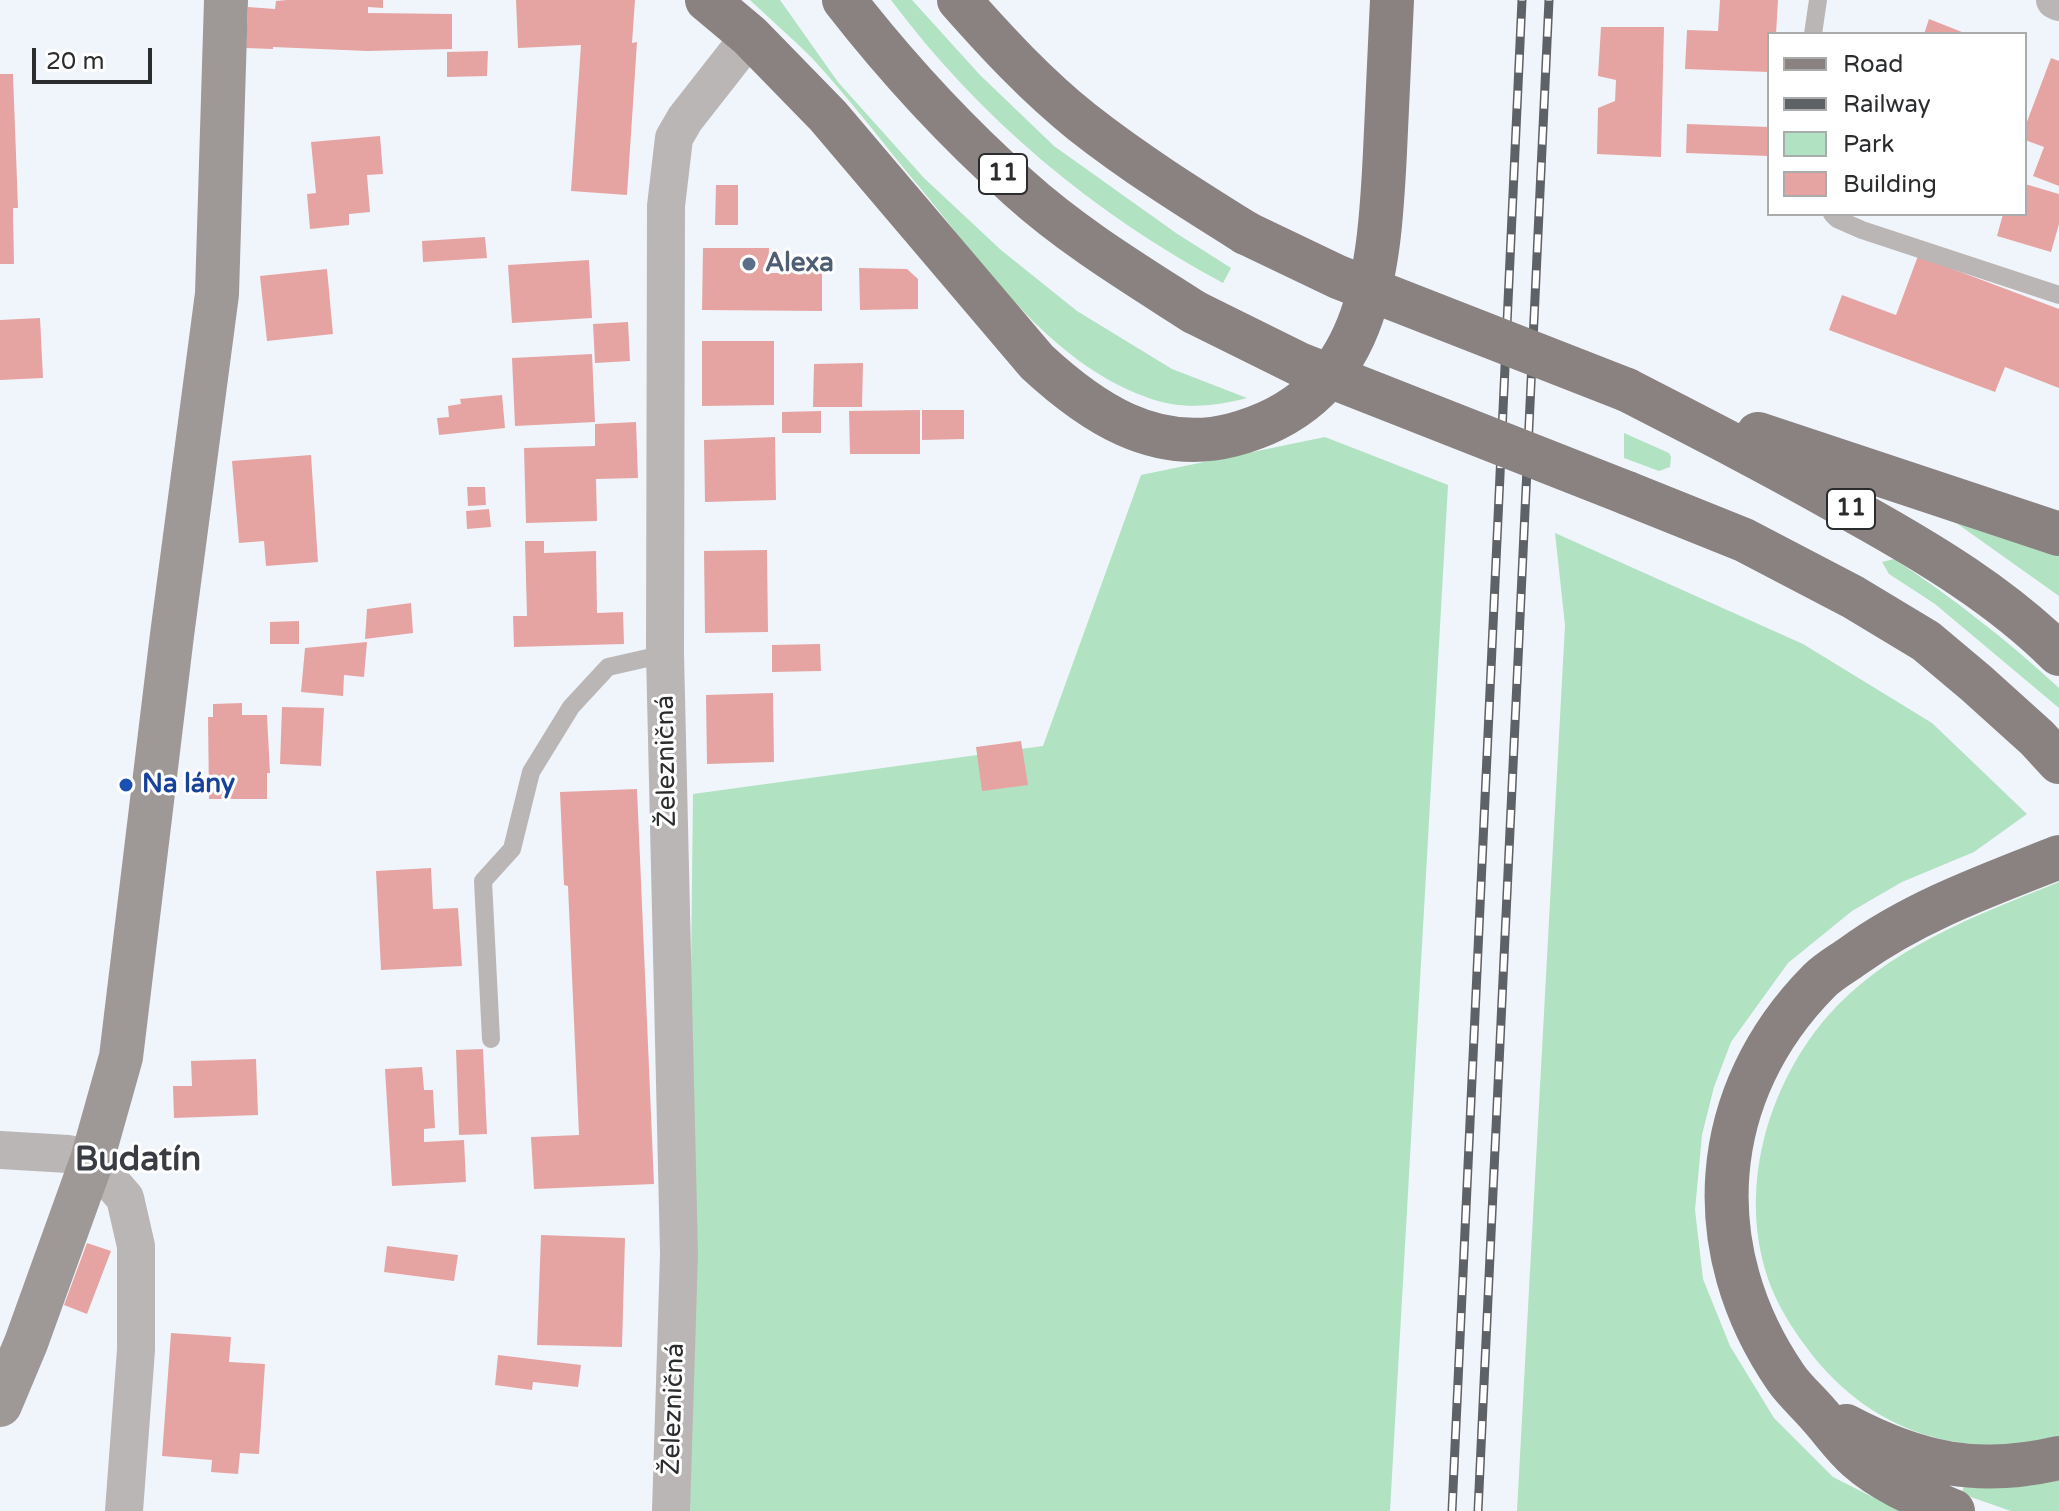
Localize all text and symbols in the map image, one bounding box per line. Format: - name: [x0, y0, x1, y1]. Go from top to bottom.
- scale bar: [36, 32, 156, 82]
- legend: [1767, 32, 2027, 216]
- text: 20 m: [46, 47, 104, 76]
- text: Road: [1843, 50, 1903, 79]
- text: Railway: [1843, 90, 1931, 119]
- text: Park: [1843, 130, 1894, 159]
- road number: 11: [979, 154, 1027, 194]
- text: Building: [1843, 170, 1937, 199]
- place label: Alexa: [765, 248, 834, 280]
- marker: Alexa: [740, 255, 758, 273]
- road number: 11: [1827, 489, 1875, 529]
- street label: Železničná: [650, 695, 684, 827]
- place label: Na lány: [142, 769, 235, 801]
- marker: Na lány: [117, 776, 135, 794]
- district label: Budatín: [75, 1141, 201, 1181]
- street label: Železničná: [656, 1342, 692, 1476]

